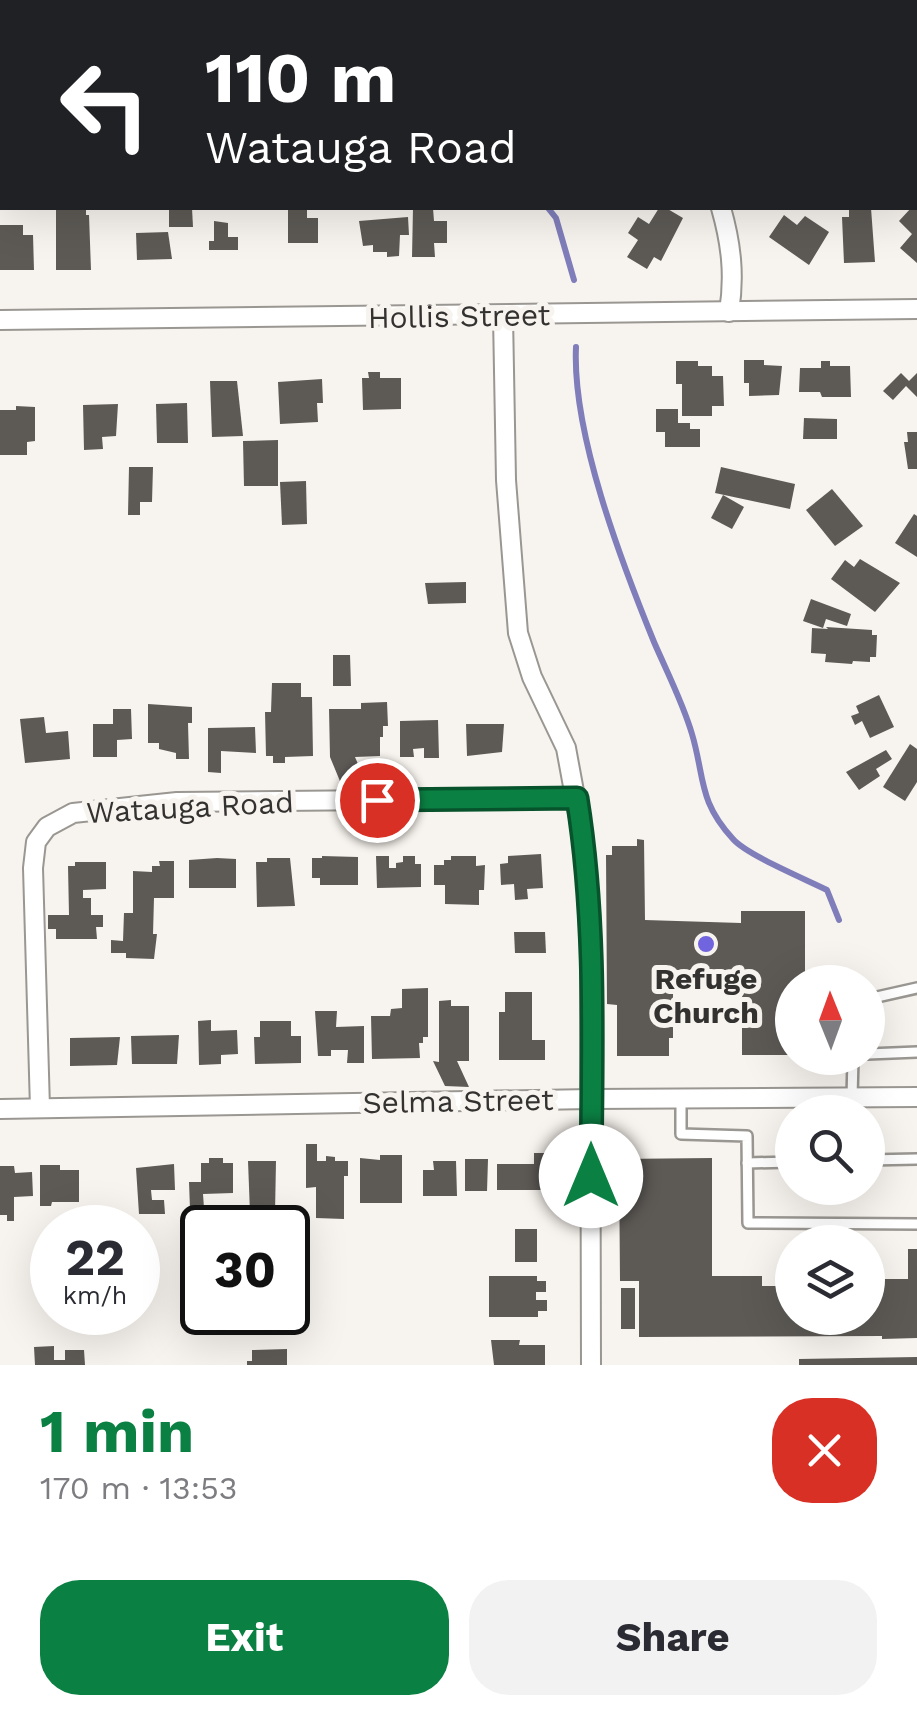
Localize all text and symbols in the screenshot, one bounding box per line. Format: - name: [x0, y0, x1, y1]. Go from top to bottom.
- text: 110 m: [205, 37, 396, 119]
- icon: left: [40, 40, 170, 170]
- text: Watauga Road: [205, 121, 517, 174]
- street label: Hollis Street: [367, 297, 551, 335]
- pin: [335, 758, 420, 843]
- icon: arrive: [350, 773, 405, 828]
- street label: Watauga Road: [85, 784, 295, 830]
- marker: Refuge Church: [695, 933, 717, 955]
- place label: Refuge Church: [653, 961, 759, 1030]
- north arrow: [775, 965, 885, 1075]
- map controls: [775, 965, 885, 1335]
- street label: Selma Street: [362, 1082, 554, 1120]
- button: search: [775, 1095, 885, 1205]
- position arrow: [539, 1124, 643, 1228]
- speed limit sign: 30: [180, 1205, 310, 1335]
- button: layers: [775, 1225, 885, 1335]
- text: 22: [65, 1228, 125, 1287]
- text: km/h: [63, 1281, 127, 1310]
- text: 1 min: [40, 1396, 194, 1467]
- button: close: [772, 1398, 877, 1503]
- text: 170 m · 13:53: [40, 1469, 237, 1507]
- button: Exit: [40, 1580, 449, 1695]
- button: Share: [469, 1580, 877, 1695]

